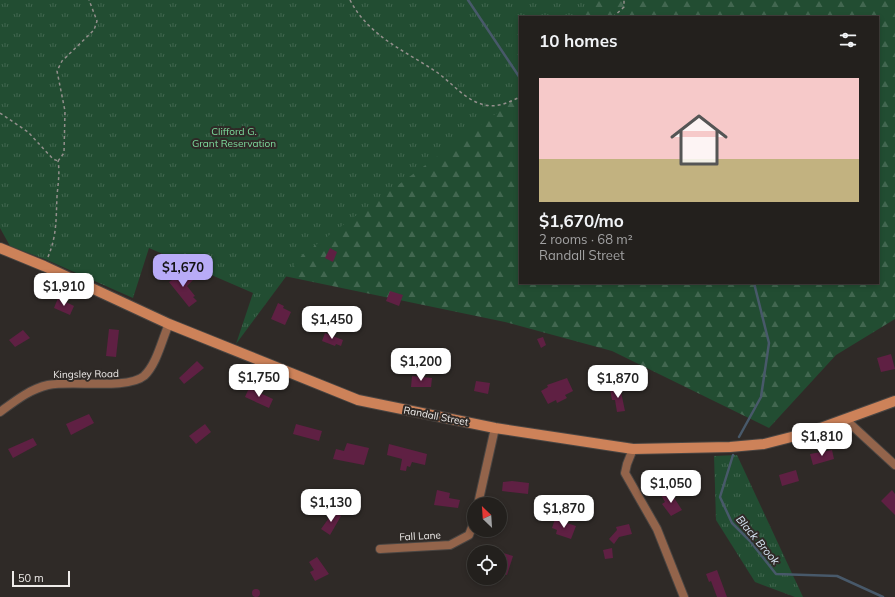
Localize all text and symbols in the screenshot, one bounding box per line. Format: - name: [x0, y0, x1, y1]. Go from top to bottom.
- icon: filters: [837, 29, 859, 51]
- text: 10 homes: [539, 30, 618, 51]
- icon: home: [663, 104, 735, 176]
- park label: Clifford G. Grant Reservation: [192, 125, 276, 150]
- text: $1,670/mo: [539, 210, 624, 231]
- text: 2 rooms · 68 m²: [539, 231, 633, 247]
- text: Randall Street: [539, 247, 625, 263]
- pin: $1,670: [150, 254, 216, 288]
- text: $1,670: [162, 259, 204, 275]
- pin: $1,910: [31, 273, 97, 307]
- text: $1,910: [43, 278, 85, 294]
- pin: $1,450: [299, 306, 365, 340]
- text: $1,450: [311, 311, 353, 327]
- pin: $1,200: [388, 348, 454, 382]
- text: $1,200: [400, 353, 442, 369]
- pin: $1,750: [226, 364, 292, 398]
- pin: $1,870: [585, 365, 651, 399]
- street label: Kingsley Road: [53, 367, 119, 381]
- text: $1,750: [238, 369, 280, 385]
- text: $1,870: [597, 370, 639, 386]
- street label: Randall Street: [402, 403, 470, 429]
- pin: $1,810: [789, 423, 855, 457]
- text: $1,810: [801, 428, 843, 444]
- pin: $1,050: [638, 470, 704, 504]
- text: $1,050: [650, 475, 692, 491]
- pin: $1,130: [298, 489, 364, 523]
- text: $1,130: [310, 494, 352, 510]
- pin: $1,870: [531, 495, 597, 529]
- north arrow: [467, 497, 507, 537]
- map controls: [467, 497, 507, 585]
- text: $1,870: [543, 500, 585, 516]
- water label: Black Brook: [733, 512, 783, 568]
- street label: Fall Lane: [399, 528, 441, 544]
- button: locate: [467, 545, 507, 585]
- scale bar: [12, 569, 70, 588]
- text: 50 m: [18, 571, 44, 585]

